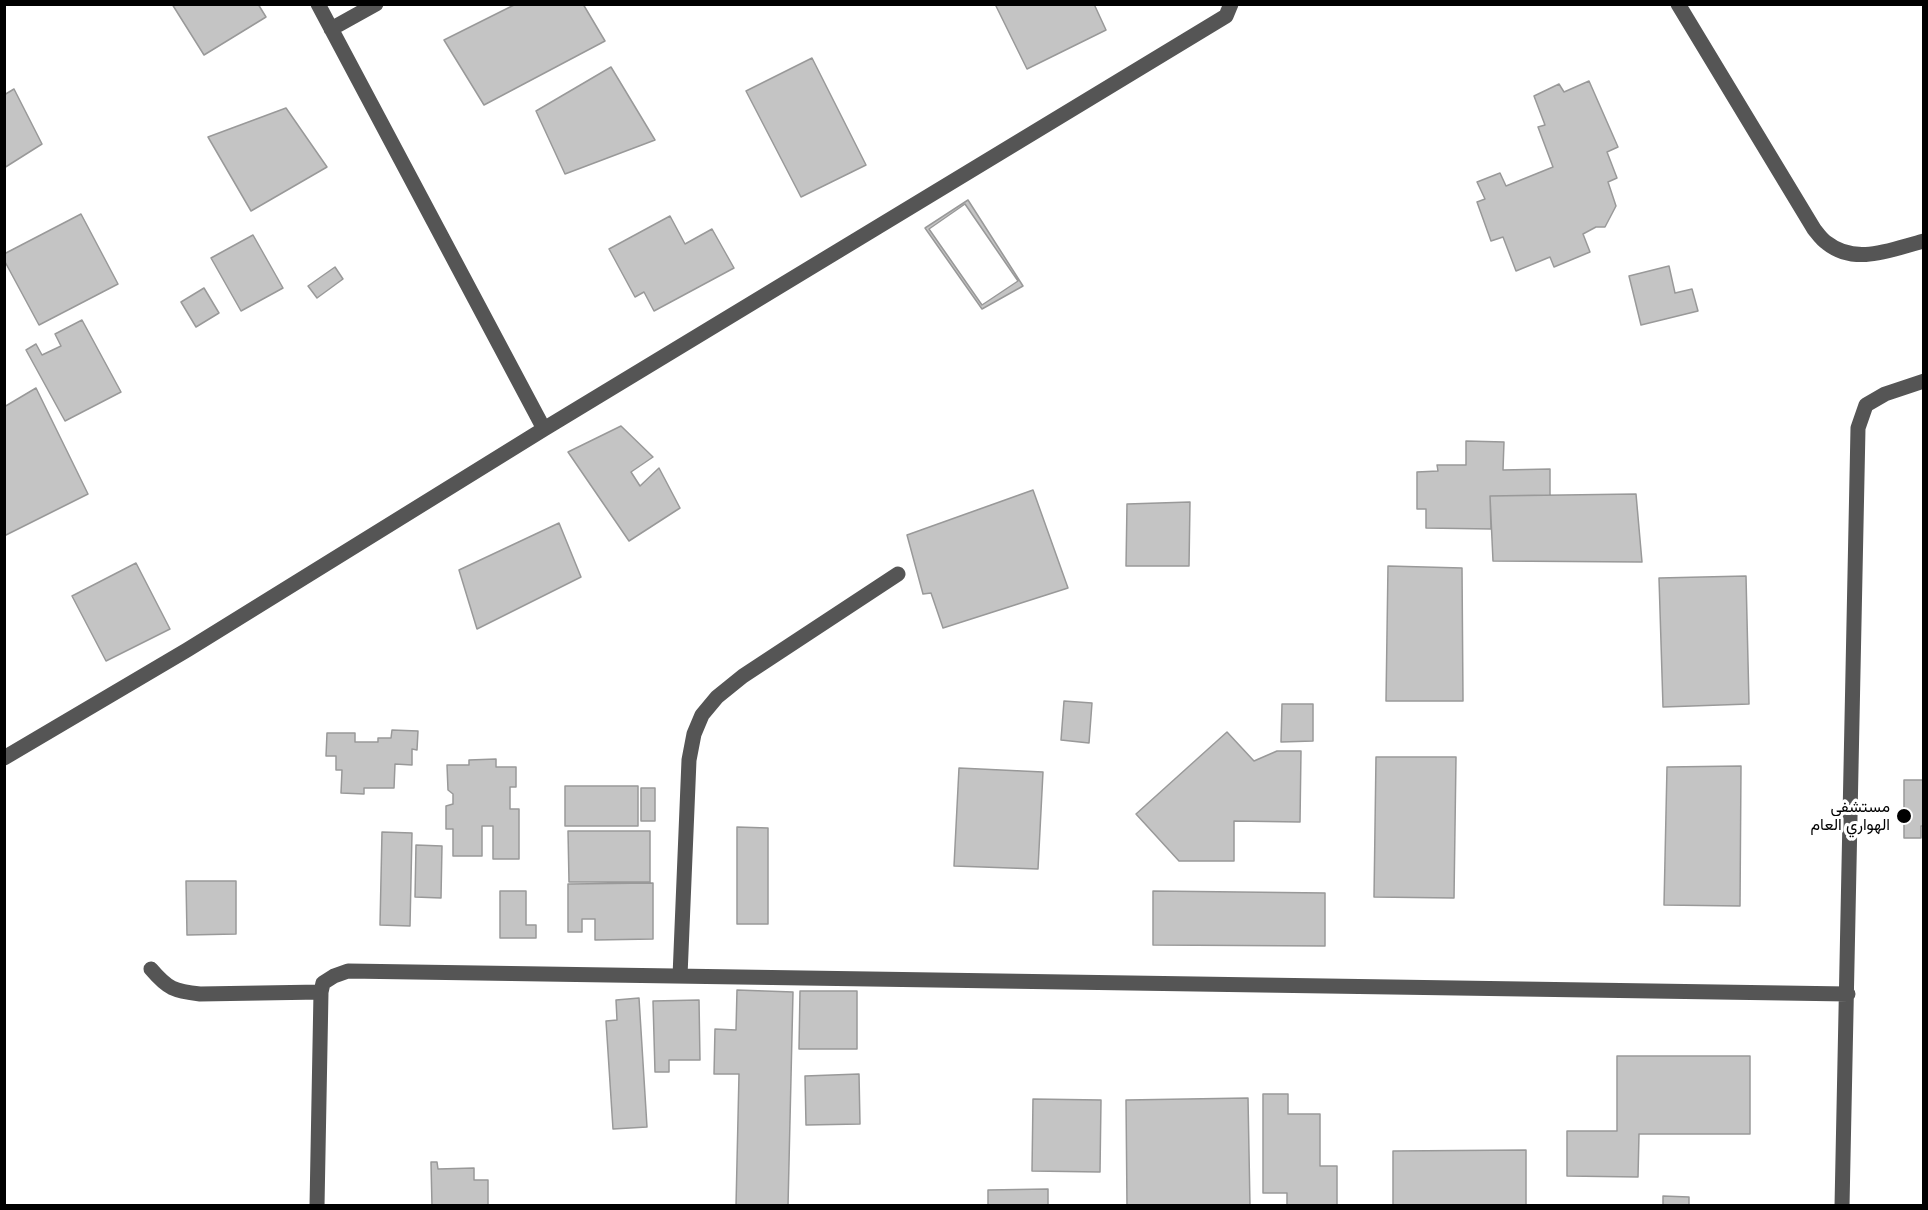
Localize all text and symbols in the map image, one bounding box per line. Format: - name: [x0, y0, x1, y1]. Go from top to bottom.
- place label: مستشفي الهواري العام: [1811, 797, 1890, 835]
- marker: مستشفي الهواري العام: [1895, 807, 1913, 825]

